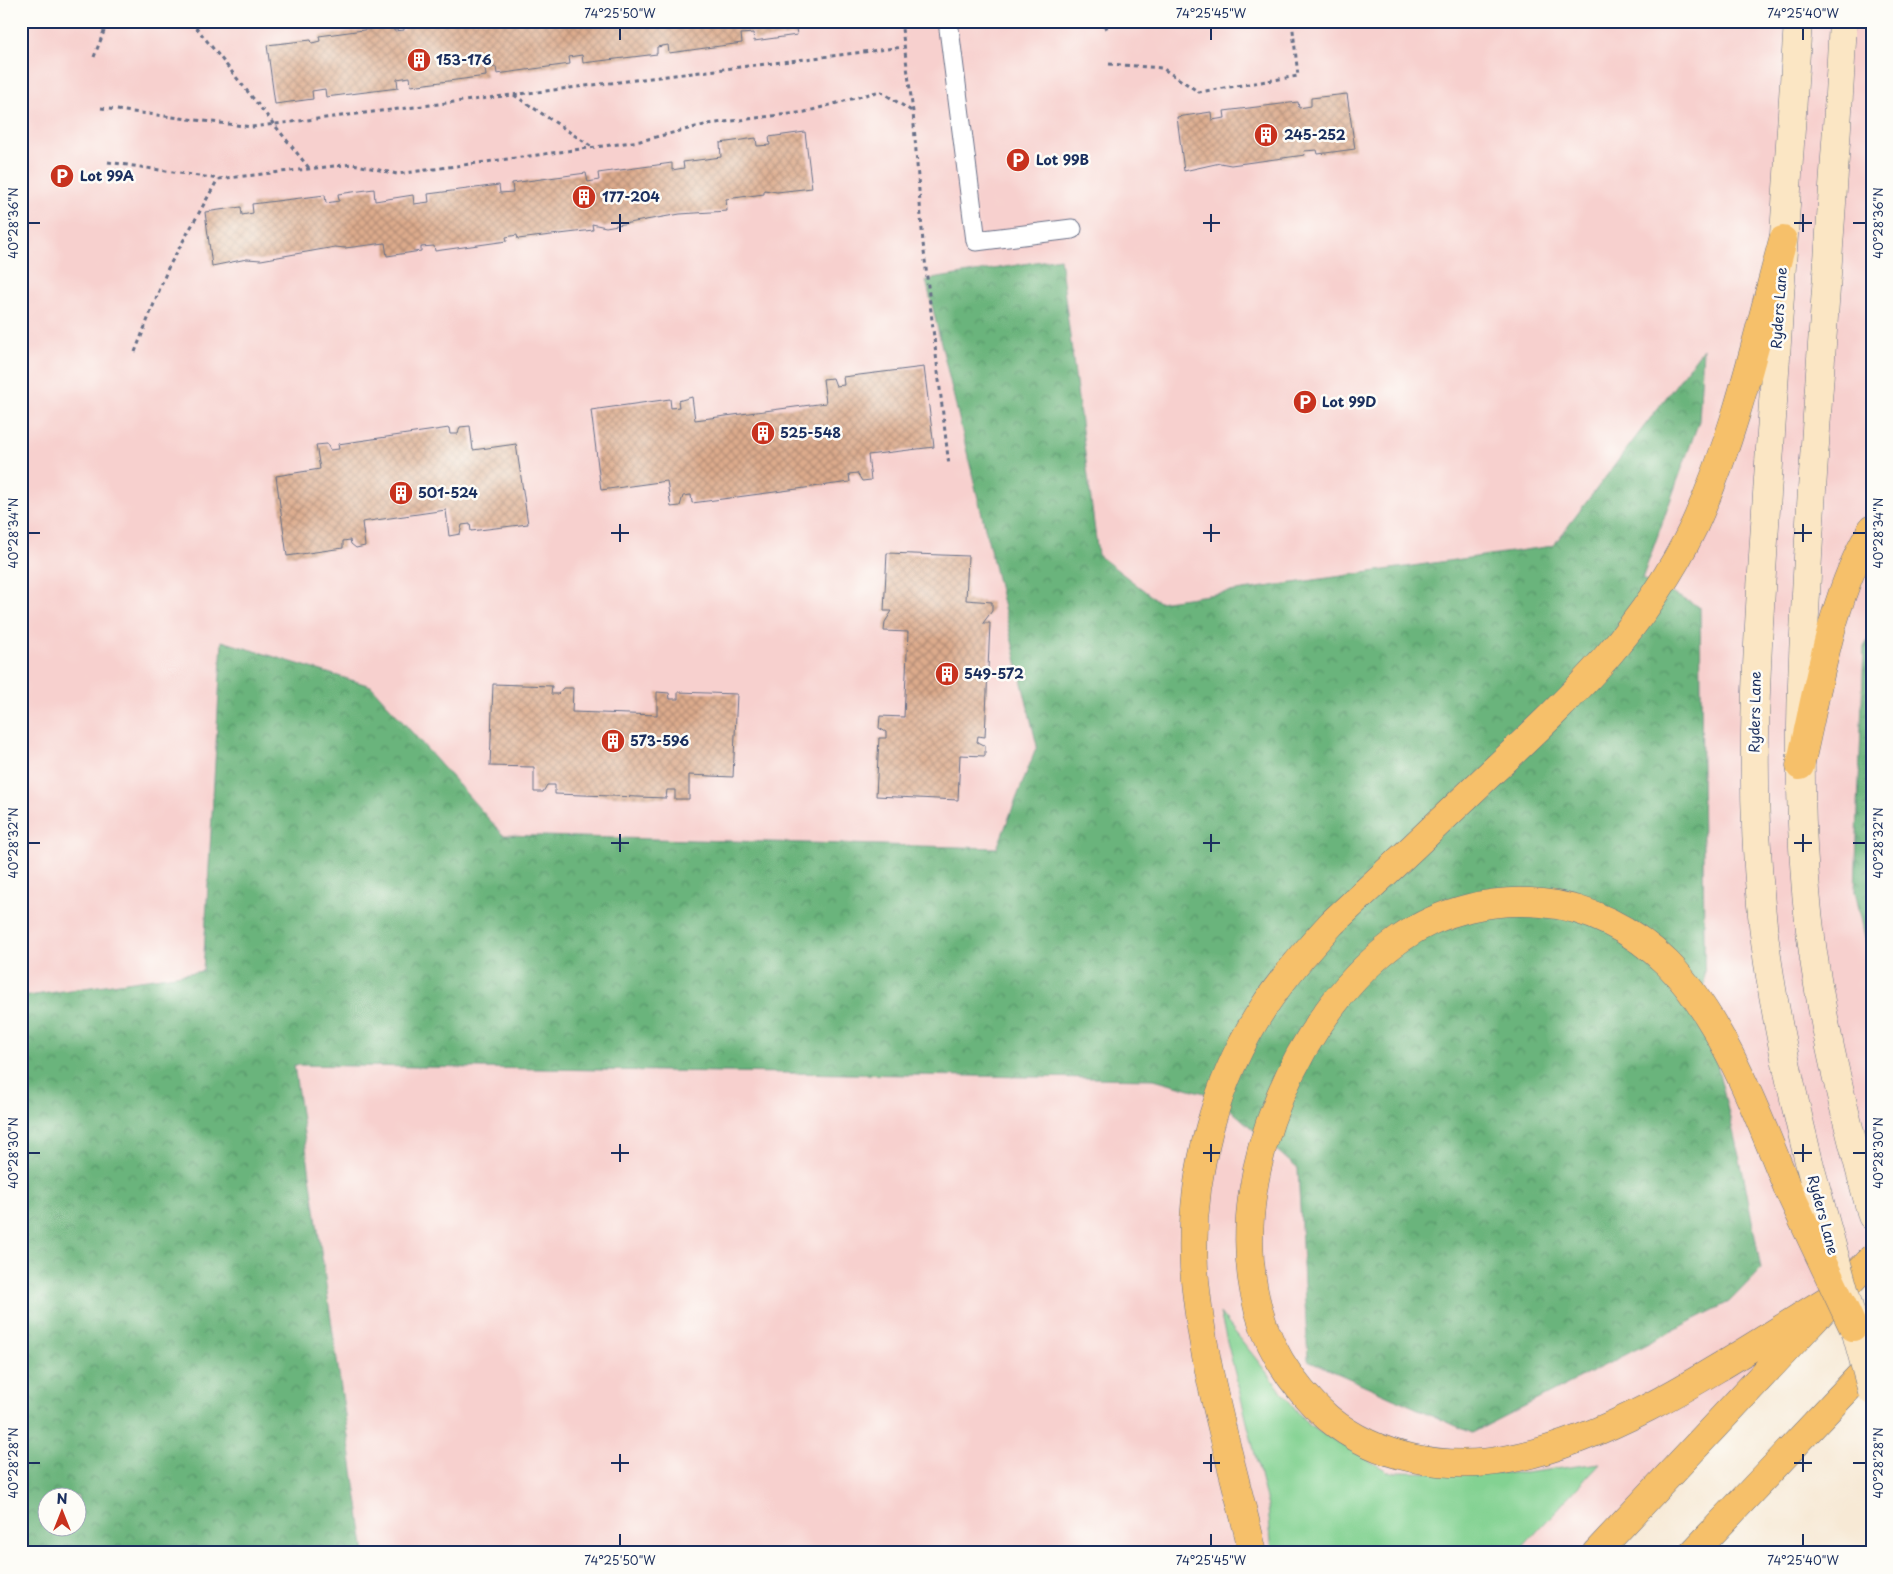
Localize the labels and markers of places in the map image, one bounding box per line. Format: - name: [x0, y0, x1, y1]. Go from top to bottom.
- building icon: 153-176: [406, 47, 432, 73]
- place label: 153-176: [436, 49, 492, 70]
- building icon: 245-252: [1253, 122, 1279, 148]
- place label: 245-252: [1284, 124, 1346, 145]
- parking icon: Lot 99B: [1005, 147, 1031, 173]
- place label: Lot 99B: [1036, 149, 1089, 170]
- parking icon: Lot 99A: [49, 163, 75, 189]
- place label: Lot 99A: [80, 165, 134, 186]
- building icon: 177-204: [571, 184, 597, 210]
- place label: 177-204: [602, 186, 660, 207]
- parking icon: Lot 99D: [1292, 389, 1318, 415]
- place label: Lot 99D: [1322, 391, 1377, 412]
- building icon: 525-548: [750, 420, 776, 446]
- place label: 525-548: [780, 422, 841, 443]
- building icon: 501-524: [388, 480, 414, 506]
- place label: 501-524: [418, 482, 478, 503]
- building icon: 549-572: [934, 661, 960, 687]
- place label: 549-572: [964, 663, 1024, 684]
- building icon: 573-596: [600, 728, 626, 754]
- place label: 573-596: [630, 730, 689, 751]

